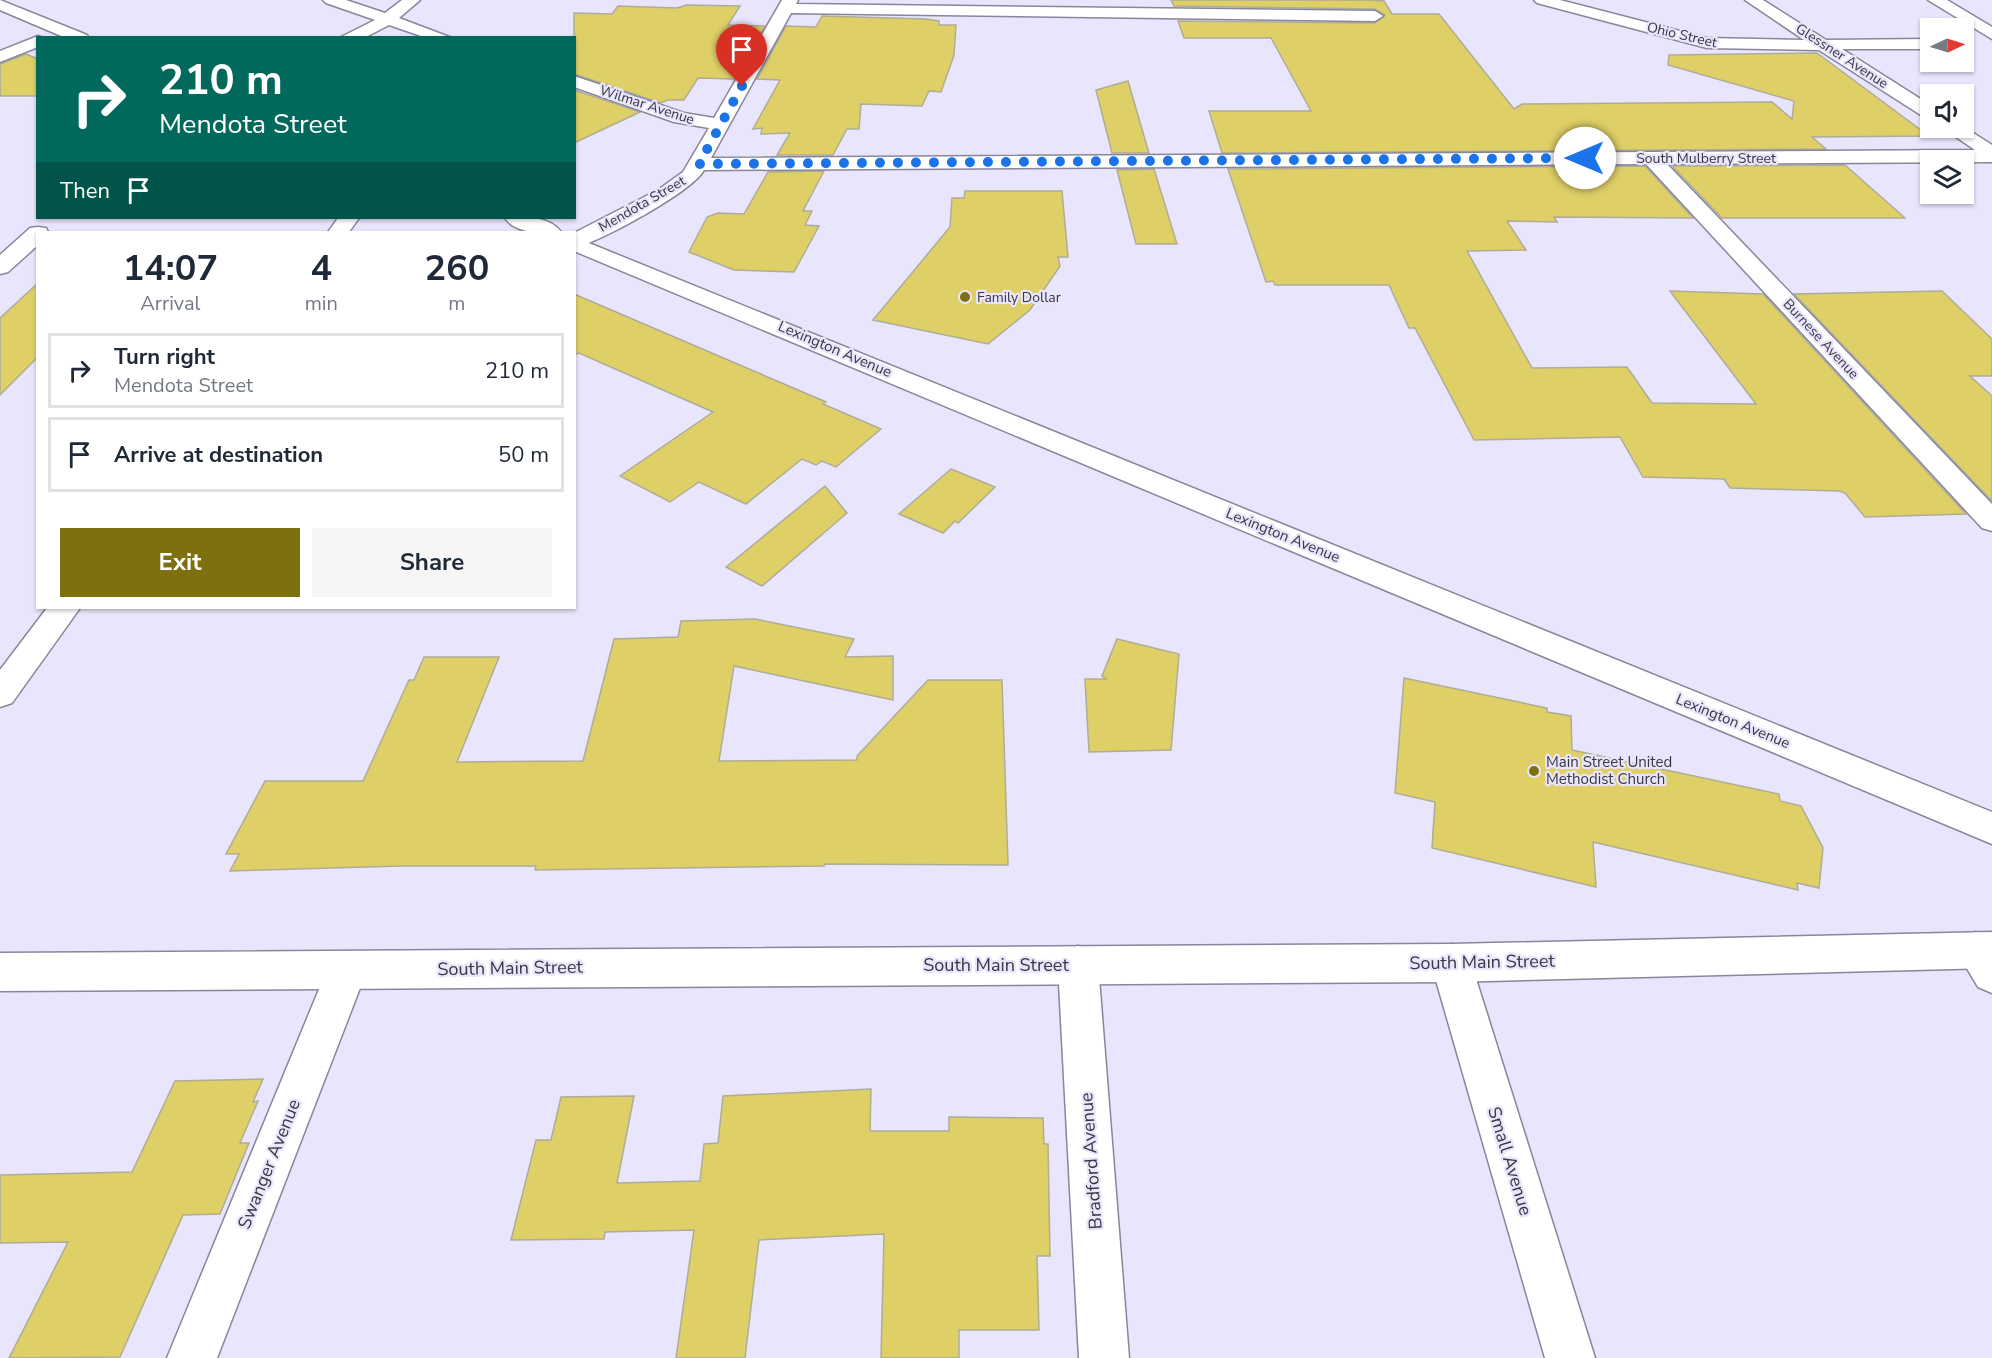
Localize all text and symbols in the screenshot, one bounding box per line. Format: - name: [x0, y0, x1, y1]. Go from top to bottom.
- street label: Ohio Street: [1645, 18, 1719, 52]
- north arrow: [1920, 18, 1974, 72]
- map controls: [1920, 18, 1974, 204]
- street label: Glessner Avenue: [1792, 19, 1892, 93]
- pin: [716, 24, 767, 86]
- icon: arrive: [725, 33, 758, 66]
- text: 210 m: [159, 52, 283, 109]
- icon: right: [60, 60, 138, 138]
- street label: Wilmar Avenue: [597, 81, 697, 129]
- button: sound: [1920, 84, 1974, 138]
- text: Mendota Street: [159, 106, 347, 143]
- position arrow: [1553, 126, 1617, 190]
- street label: South Mulberry Street: [1636, 149, 1776, 168]
- button: layers: [1920, 150, 1974, 204]
- street label: Mendota Street: [595, 171, 689, 237]
- icon: arrive: [122, 174, 155, 207]
- text: Then: [60, 176, 110, 206]
- text: 14:07: [123, 244, 218, 293]
- text: 4: [310, 244, 332, 293]
- text: 260: [424, 244, 489, 293]
- place label: Family Dollar: [977, 288, 1061, 307]
- text: Arrival: [140, 290, 200, 317]
- text: min: [305, 290, 338, 317]
- text: m: [448, 290, 465, 317]
- marker: Family Dollar: [958, 290, 972, 304]
- street label: Burnese Avenue: [1779, 295, 1863, 383]
- street label: Lexington Avenue: [775, 316, 895, 382]
- text: Turn right: [114, 342, 215, 372]
- icon: right: [63, 354, 96, 387]
- text: 210 m: [485, 356, 549, 386]
- text: Mendota Street: [114, 372, 253, 399]
- icon: arrive: [63, 438, 96, 471]
- text: Arrive at destination: [114, 440, 323, 470]
- text: 50 m: [498, 440, 549, 470]
- street label: Lexington Avenue: [1223, 503, 1343, 567]
- button: Exit: [60, 528, 300, 597]
- button: Share: [312, 528, 552, 597]
- street label: Lexington Avenue: [1673, 689, 1793, 753]
- place label: Main Street United Methodist Church: [1546, 752, 1672, 789]
- marker: Main Street United Methodist Church: [1527, 764, 1541, 778]
- street label: South Main Street: [1409, 949, 1556, 975]
- street label: South Main Street: [923, 953, 1069, 977]
- street label: South Main Street: [437, 955, 584, 981]
- street label: Bradford Avenue: [1074, 1092, 1108, 1230]
- street label: Swanger Avenue: [232, 1095, 306, 1233]
- street label: Small Avenue: [1482, 1104, 1538, 1218]

